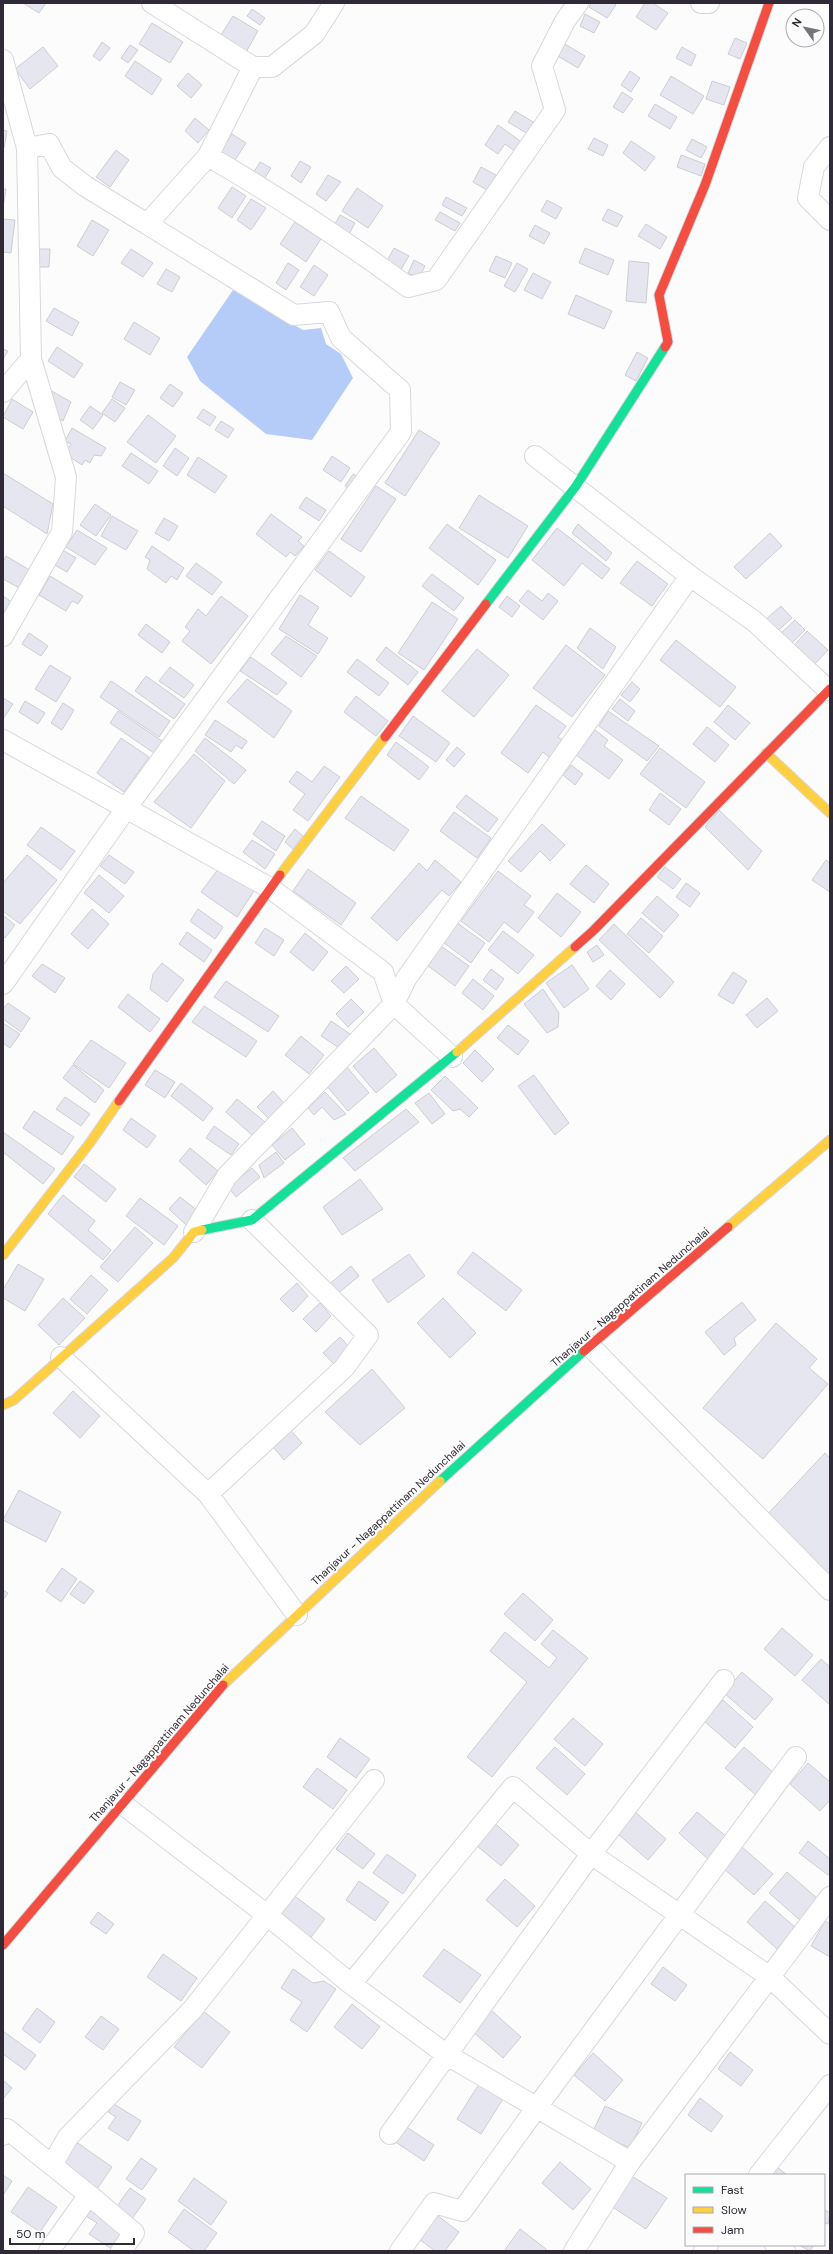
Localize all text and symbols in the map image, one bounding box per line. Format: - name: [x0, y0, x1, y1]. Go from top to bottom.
- north arrow: [785, 8, 825, 48]
- text: N: [789, 15, 805, 30]
- street label: Thanjavur - Nagappattinam Nedunchalai: [548, 1224, 712, 1370]
- street label: Thanjavur - Nagappattinam Nedunchalai: [308, 1438, 468, 1588]
- street label: Thanjavur - Nagappattinam Nedunchalai: [86, 1661, 232, 1825]
- legend: [685, 2174, 825, 2246]
- text: Fast: [721, 2182, 744, 2198]
- text: Slow: [721, 2202, 747, 2218]
- scale bar: [10, 2220, 134, 2246]
- text: Jam: [721, 2222, 744, 2238]
- text: 50 m: [16, 2226, 45, 2242]

